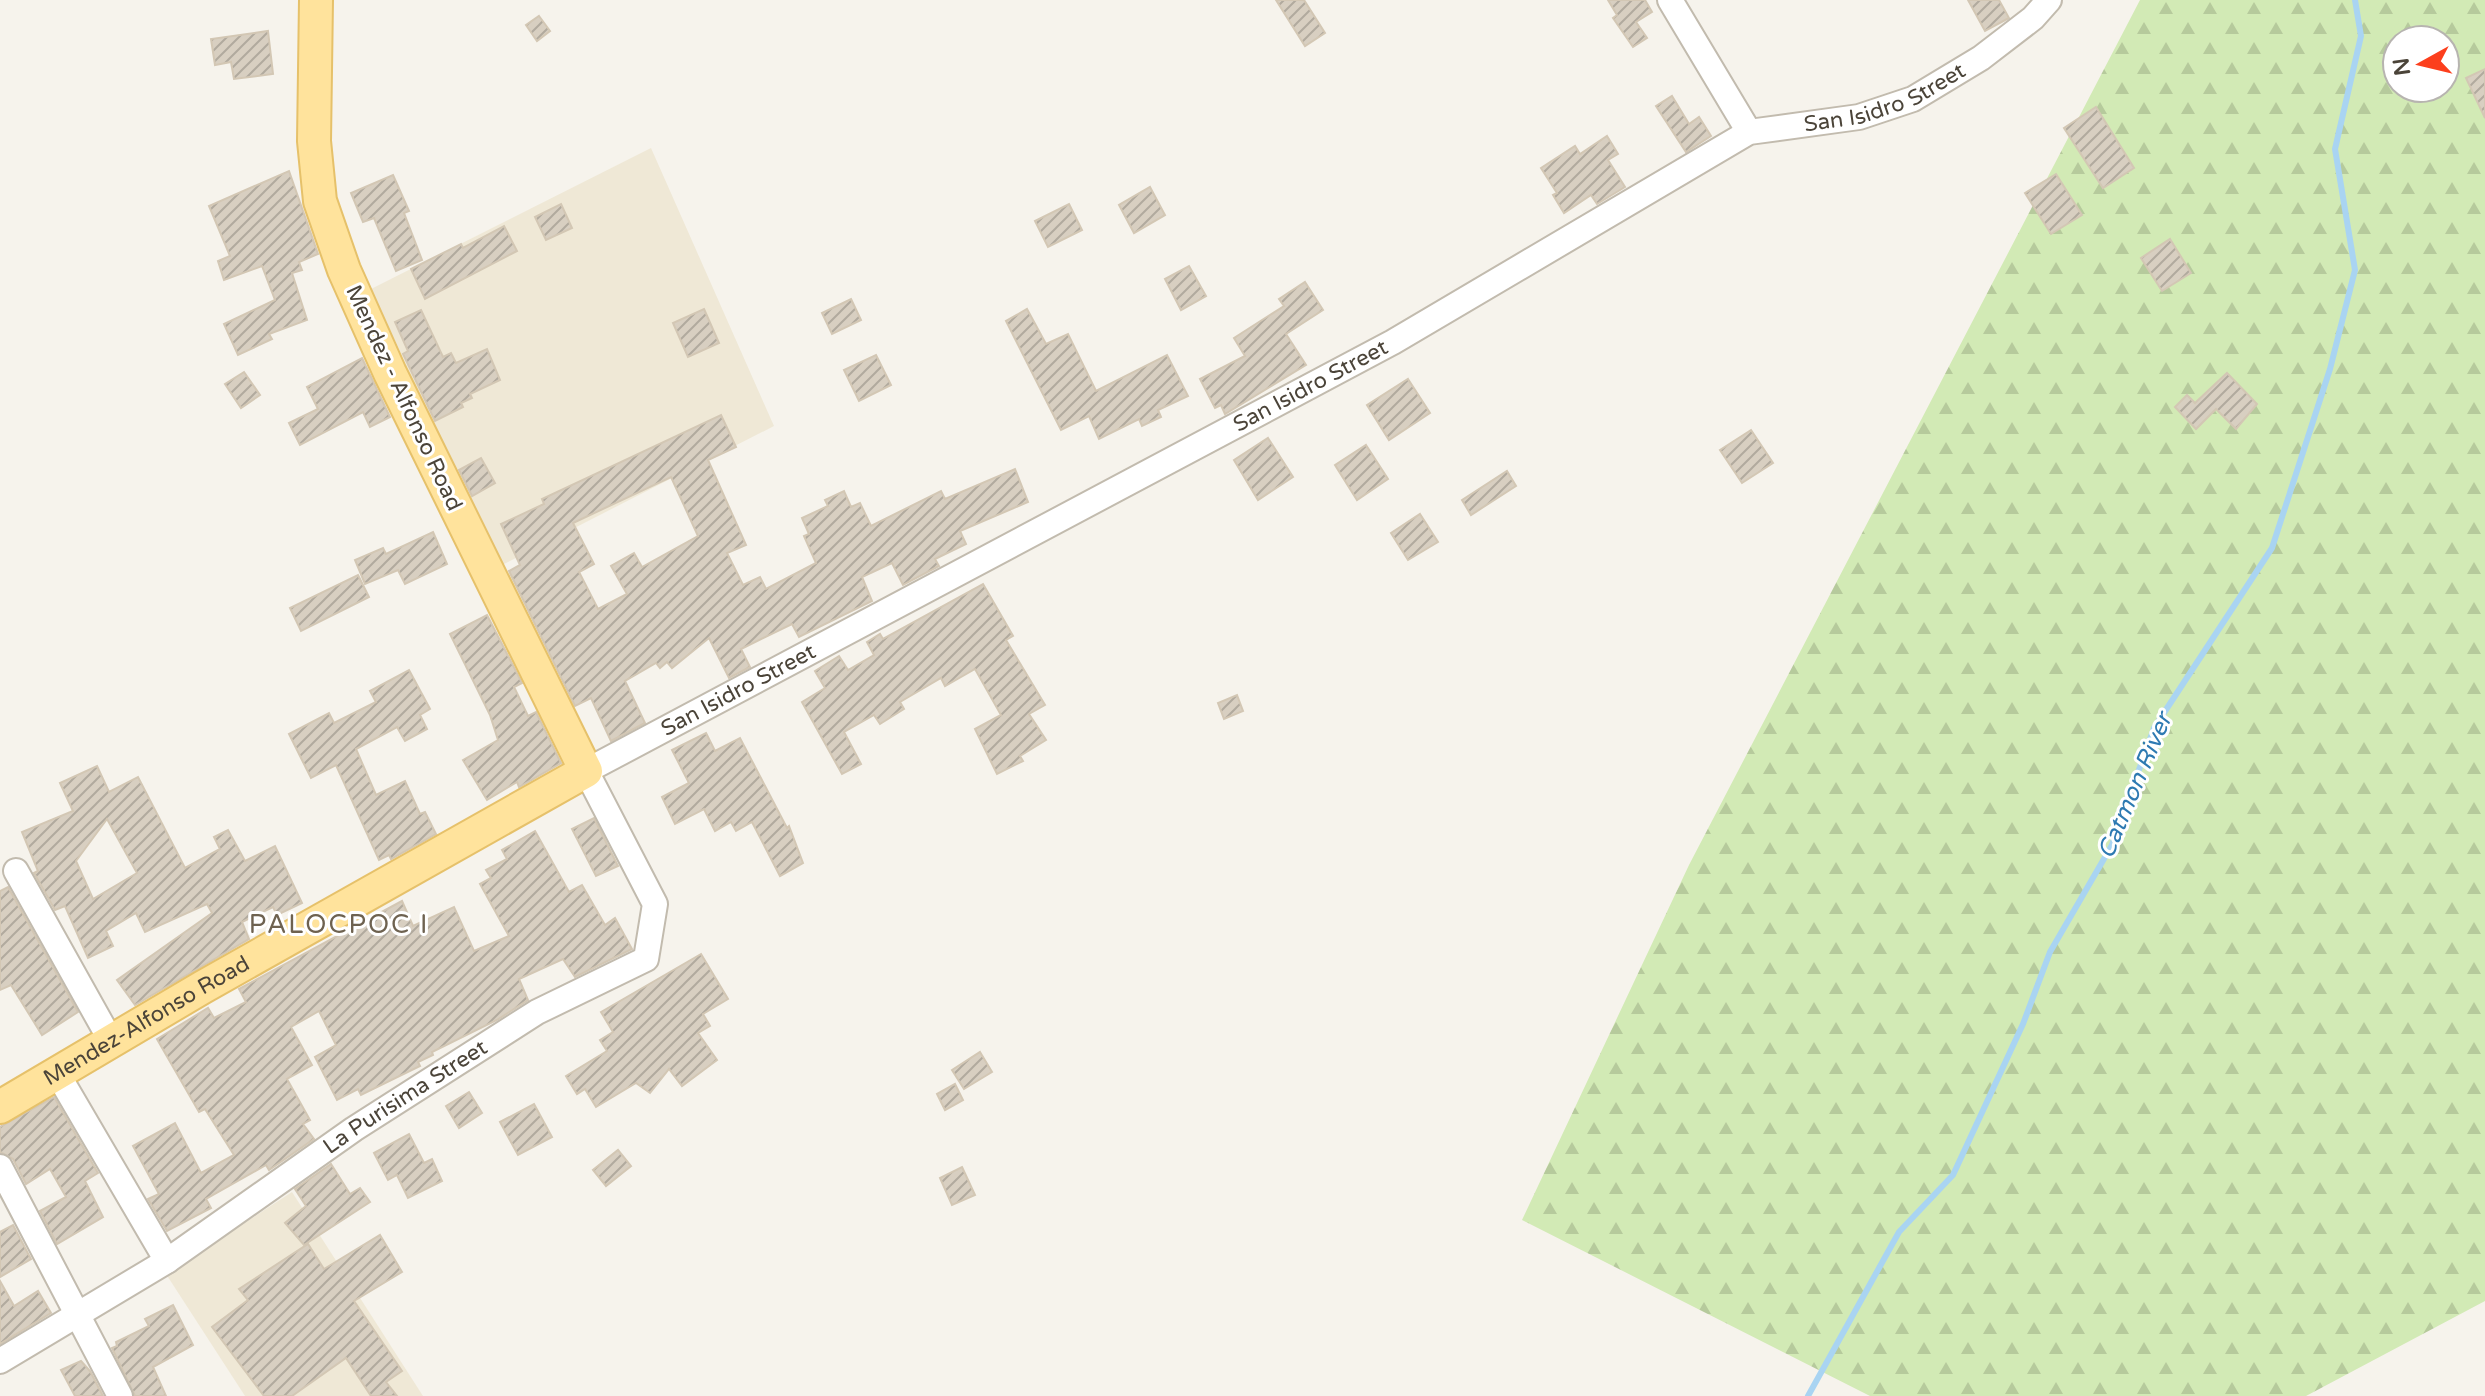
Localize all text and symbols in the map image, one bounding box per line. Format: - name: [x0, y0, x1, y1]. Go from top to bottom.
- north arrow: [2381, 24, 2461, 104]
- text: N: [2388, 56, 2416, 77]
- street label: San Isidro Street: [1802, 57, 1970, 137]
- street label: Mendez - Alfonso Road: [340, 281, 468, 515]
- street label: San Isidro Street: [1229, 334, 1392, 438]
- street label: San Isidro Street: [657, 638, 820, 742]
- water label: Catmon River: [2091, 706, 2180, 863]
- district label: PALOCPOC I: [249, 909, 429, 940]
- street label: Mendez-Alfonso Road: [39, 950, 254, 1091]
- street label: La Purisima Street: [318, 1034, 492, 1160]

